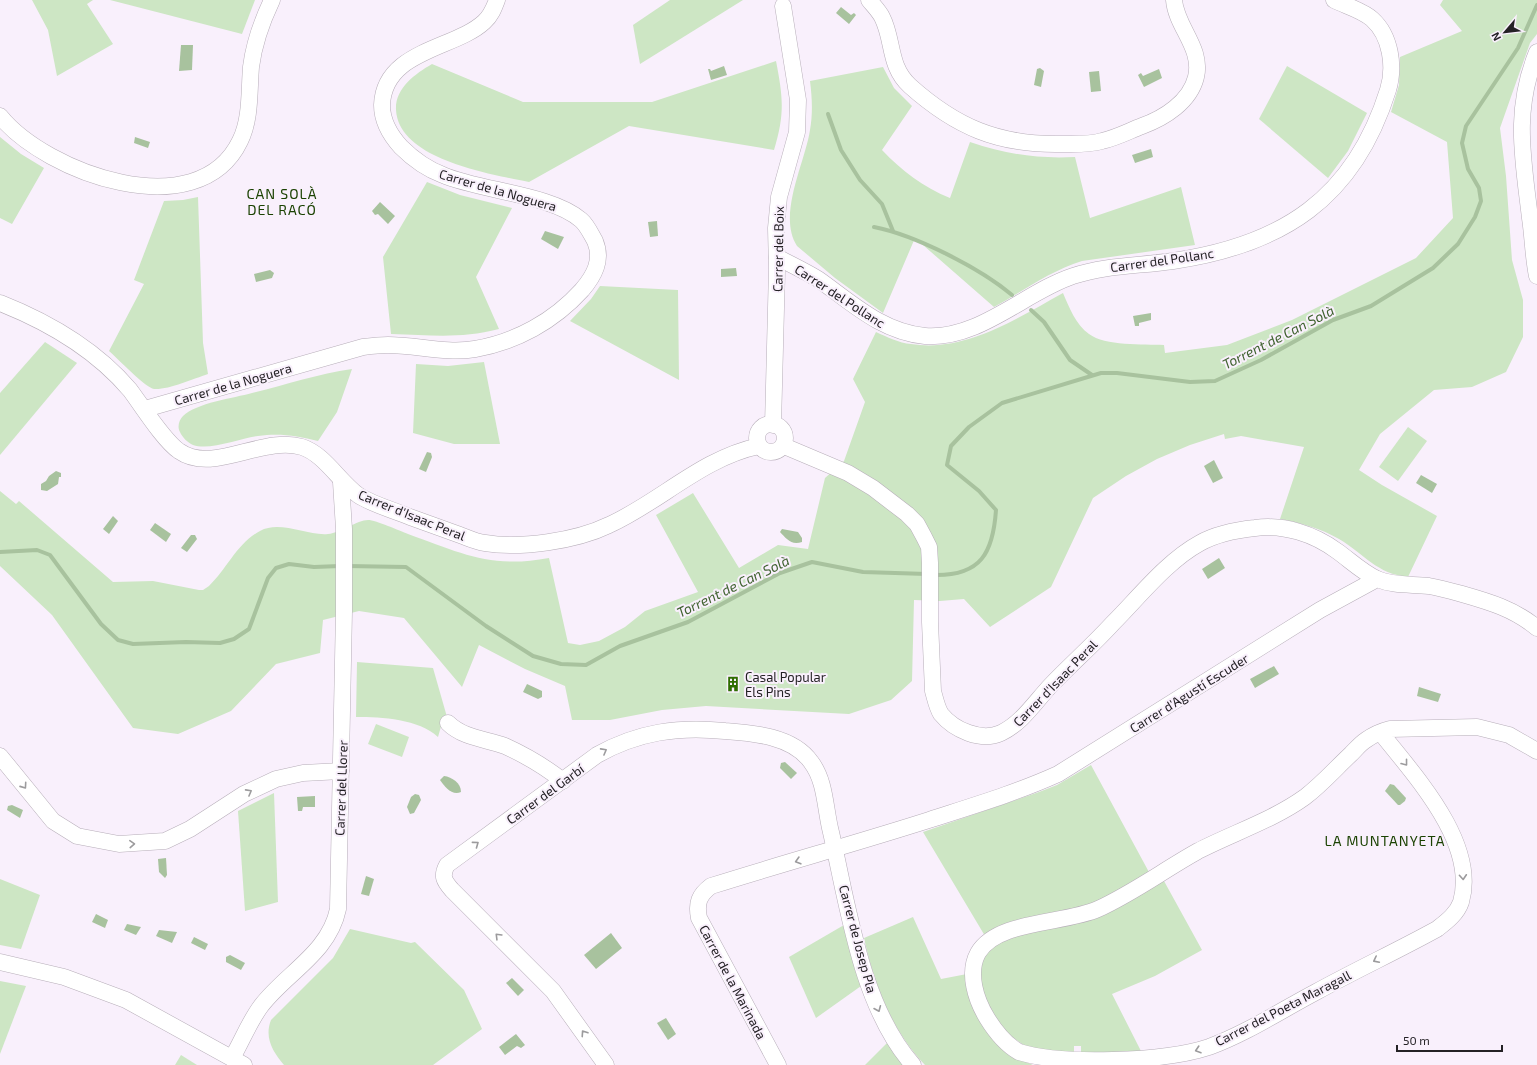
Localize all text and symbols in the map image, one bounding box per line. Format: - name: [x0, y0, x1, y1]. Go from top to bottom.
- north arrow: [1485, 12, 1525, 52]
- text: N: [1488, 30, 1503, 43]
- street label: Carrer de la Noguera: [437, 166, 559, 214]
- district label: CAN SOLÀ DEL RACÓ: [247, 185, 317, 218]
- street label: Carrer del Boix: [769, 206, 787, 292]
- street label: Carrer del Pollanc: [1109, 245, 1215, 275]
- street label: Carrer del Pollanc: [792, 261, 888, 331]
- water label: Torrent de Can Solà: [1219, 301, 1337, 373]
- street label: Carrer de la Noguera: [172, 360, 294, 408]
- street label: Carrer d'Isaac Peral: [356, 486, 468, 544]
- water label: Torrent de Can Solà: [674, 551, 792, 621]
- street label: Carrer d'Isaac Peral: [1010, 636, 1100, 730]
- street label: Carrer d'Agustí Escuder: [1127, 650, 1251, 736]
- place label: Casal Popular Els Pins: [745, 669, 826, 700]
- building icon: Casal Popular Els Pins: [724, 675, 742, 693]
- street label: Carrer del Llorer: [331, 740, 351, 836]
- one-way arrow: [600, 748, 608, 756]
- one-way arrow: [1400, 759, 1407, 766]
- street label: Carrer del Garbí: [503, 760, 587, 827]
- one-way arrow: [19, 782, 27, 789]
- one-way arrow: [245, 789, 252, 796]
- district label: LA MUNTANYETA: [1325, 832, 1445, 849]
- one-way arrow: [129, 840, 135, 848]
- one-way arrow: [472, 842, 479, 849]
- one-way arrow: [794, 856, 801, 864]
- one-way arrow: [1458, 874, 1467, 880]
- street label: Carrer de Josep Pla: [836, 883, 880, 995]
- street label: Carrer de la Marinada: [696, 922, 770, 1042]
- one-way arrow: [495, 933, 503, 941]
- one-way arrow: [1373, 955, 1380, 963]
- street label: Carrer del Poeta Maragall: [1212, 967, 1354, 1049]
- one-way arrow: [874, 1005, 882, 1012]
- scale bar: [1397, 1027, 1502, 1053]
- one-way arrow: [581, 1030, 589, 1037]
- text: 50 m: [1403, 1033, 1430, 1047]
- one-way arrow: [1194, 1045, 1201, 1054]

